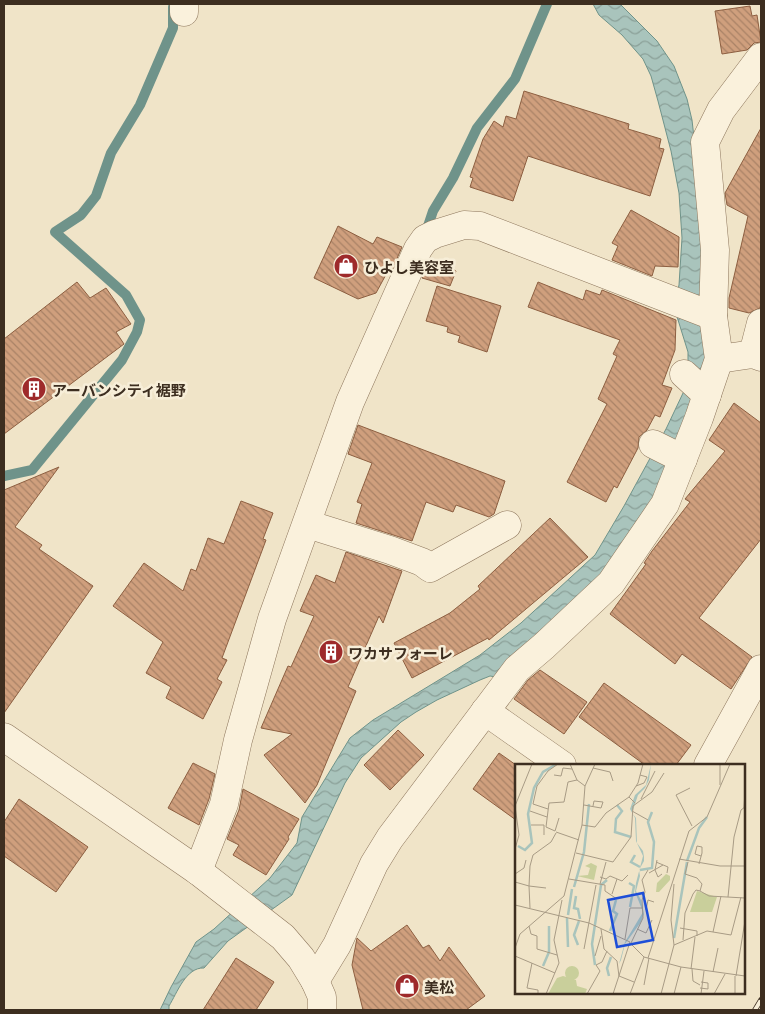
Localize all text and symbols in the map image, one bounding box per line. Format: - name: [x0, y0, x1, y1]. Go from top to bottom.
- shop icon: ひよし美容室: [333, 253, 359, 279]
- place label: ひよし美容室: [364, 255, 454, 278]
- building icon: アーバンシティ裾野: [21, 376, 47, 402]
- place label: アーバンシティ裾野: [52, 378, 186, 401]
- building icon: ワカサフォーレ: [318, 639, 344, 665]
- place label: ワカサフォーレ: [348, 641, 453, 664]
- inset map: [515, 764, 745, 994]
- shop icon: 美松: [394, 973, 420, 999]
- place label: 美松: [424, 975, 454, 998]

